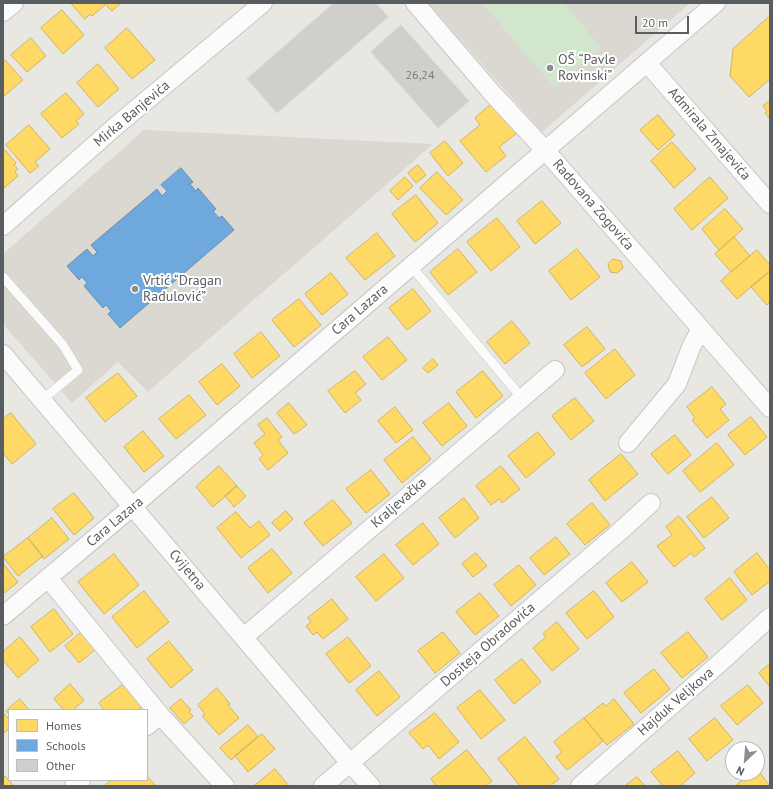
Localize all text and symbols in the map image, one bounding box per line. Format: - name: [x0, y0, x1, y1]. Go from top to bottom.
- scale bar: [637, 8, 691, 34]
- text: 20 m: [642, 15, 668, 30]
- place label: OŠ “Pavle Rovinski”: [558, 52, 616, 84]
- marker: OŠ “Pavle Rovinski”: [545, 63, 555, 73]
- house number: 26,24: [406, 69, 434, 83]
- street label: Mirka Banjevića: [91, 77, 173, 151]
- street label: Admirala Zmajevića: [664, 84, 754, 184]
- street label: Radovana Zogovića: [549, 156, 637, 254]
- place label: Vrtić “Dragan Radulović”: [143, 273, 222, 306]
- street label: Cara Lazara: [328, 281, 392, 339]
- marker: Vrtić “Dragan Radulović”: [130, 284, 140, 294]
- street label: Kraljevačka: [368, 474, 430, 532]
- street label: Cara Lazara: [83, 493, 147, 551]
- street label: Cvijetna: [165, 546, 209, 594]
- street label: Dositeja Obradovića: [437, 599, 539, 691]
- street label: Hajduk Veljkova: [635, 664, 717, 740]
- legend: [8, 709, 148, 781]
- text: Homes: [46, 718, 81, 733]
- text: Schools: [46, 738, 86, 753]
- north arrow: [725, 741, 765, 781]
- text: Other: [46, 758, 75, 773]
- text: N: [734, 763, 747, 779]

